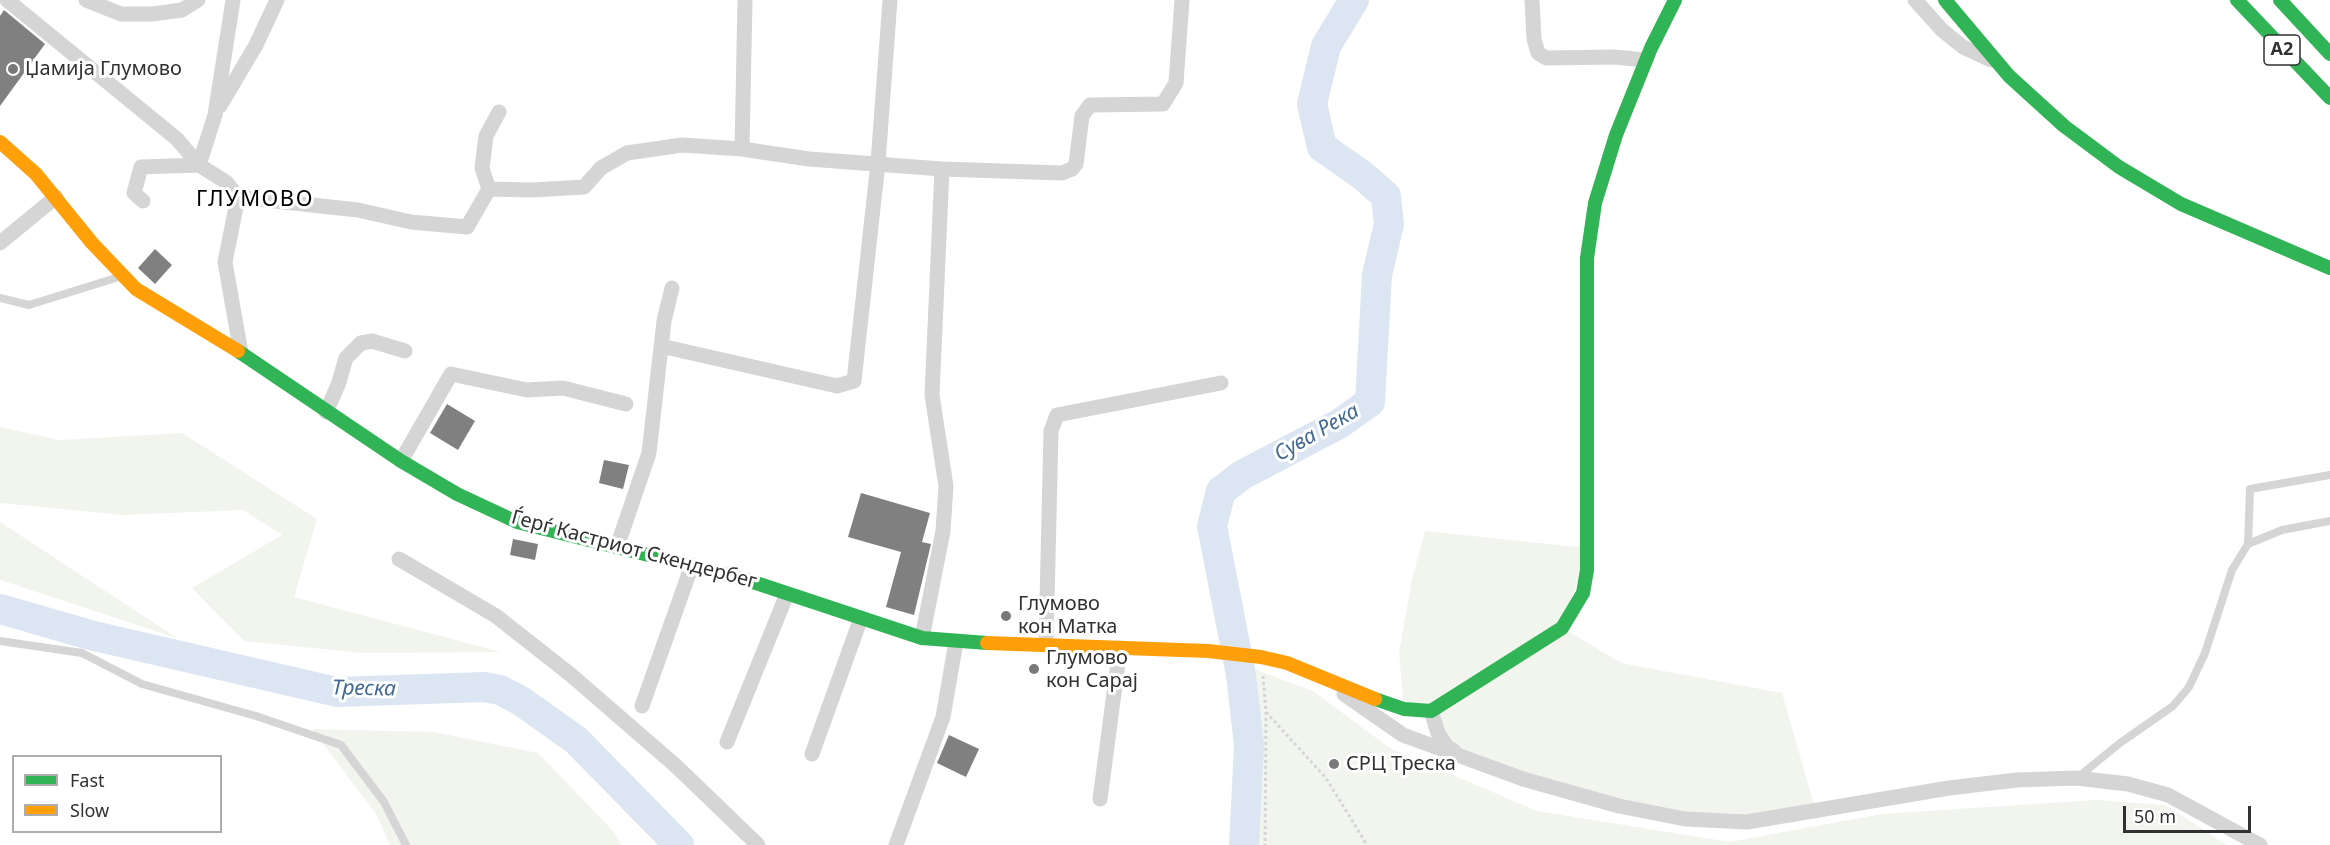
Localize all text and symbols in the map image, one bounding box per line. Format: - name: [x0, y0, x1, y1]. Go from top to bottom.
- road number: A2: [2264, 35, 2300, 65]
- place label: Џамија Глумово: [25, 57, 182, 81]
- marker: Џамија Глумово: [6, 62, 20, 76]
- district label: ГЛУМОВО: [196, 187, 314, 213]
- water label: Сува Река: [1270, 399, 1364, 467]
- street label: Ѓерѓ Кастриот Скендербег: [509, 506, 759, 594]
- place label: Глумово кон Матка: [1018, 592, 1117, 639]
- marker: Глумово кон Матка: [999, 609, 1013, 623]
- place label: Глумово кон Сарај: [1046, 646, 1138, 693]
- marker: Глумово кон Сарај: [1027, 662, 1041, 676]
- water label: Треска: [332, 676, 396, 702]
- place label: СРЦ Треска: [1346, 752, 1456, 776]
- legend: [12, 755, 222, 833]
- marker: СРЦ Треска: [1327, 757, 1341, 771]
- text: Fast: [70, 768, 105, 792]
- scale bar: [2126, 794, 2254, 832]
- text: Slow: [70, 798, 109, 822]
- text: 50 m: [2134, 804, 2176, 828]

